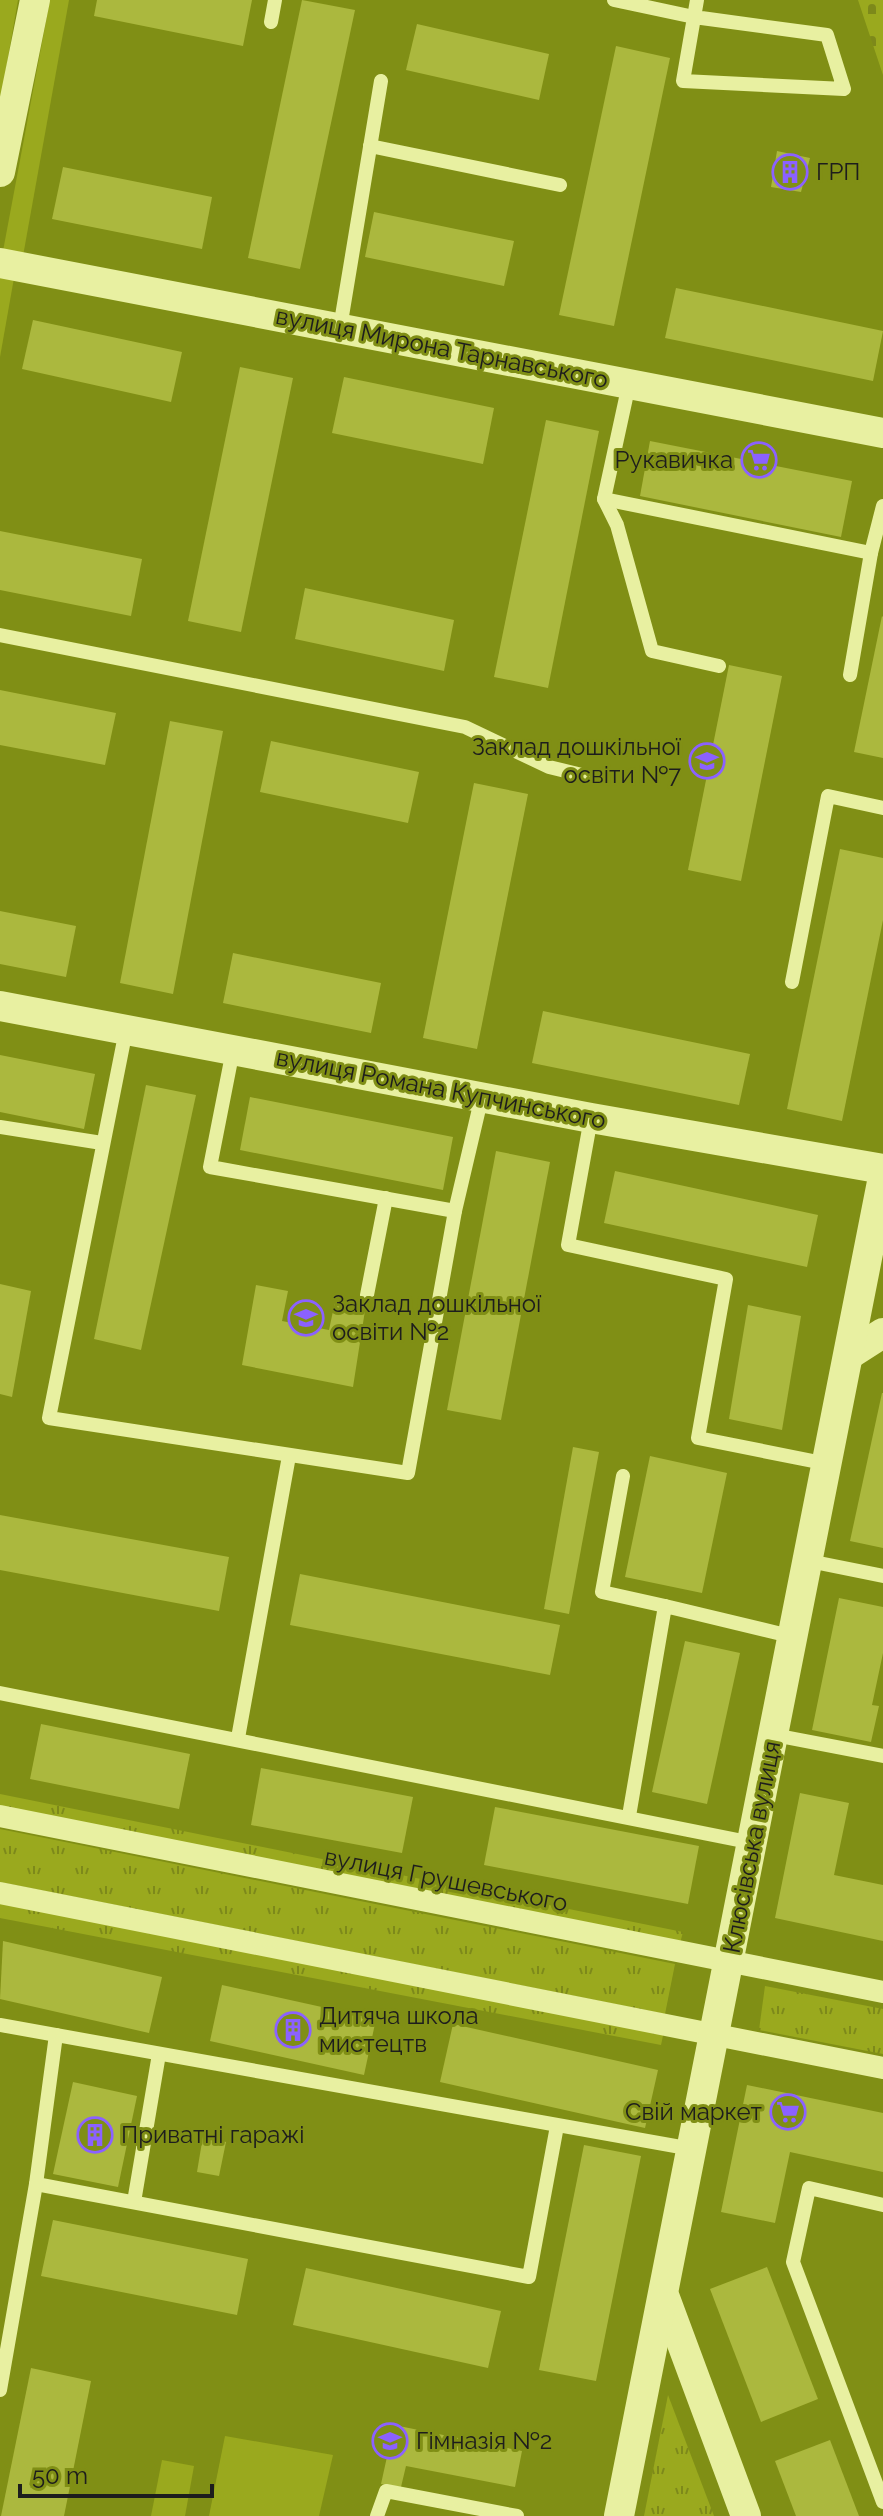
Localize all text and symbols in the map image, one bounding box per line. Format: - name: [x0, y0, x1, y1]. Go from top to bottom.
- building icon: ГРП: [771, 153, 809, 191]
- place label: ГРП: [816, 157, 860, 186]
- street label: вулиця Мирона Тарнавського: [273, 301, 611, 394]
- supermarket icon: Рукавичка: [740, 441, 778, 479]
- place label: Рукавичка: [615, 445, 733, 474]
- place label: Заклад дошкільної освіти №7: [472, 732, 682, 789]
- school or university icon: Заклад дошкільної освіти №7: [688, 742, 726, 780]
- street label: вулиця Романа Купчинського: [274, 1042, 608, 1135]
- place label: Заклад дошкільної освіти №2: [332, 1289, 542, 1346]
- school or university icon: Заклад дошкільної освіти №2: [287, 1299, 325, 1337]
- street label: Клюсівська вулиця: [717, 1738, 786, 1955]
- street label: вулиця Грушевського: [322, 1842, 570, 1917]
- place label: Дитяча школа мистецтв: [319, 2001, 478, 2058]
- building icon: Дитяча школа мистецтв: [274, 2011, 312, 2049]
- supermarket icon: Свiй маркет: [769, 2093, 807, 2131]
- place label: Свiй маркет: [625, 2097, 763, 2126]
- building icon: Приватні гаражі: [76, 2116, 114, 2154]
- place label: Приватні гаражі: [121, 2120, 305, 2149]
- school or university icon: Гімназія №2: [371, 2422, 409, 2460]
- place label: Гімназія №2: [416, 2426, 552, 2455]
- scale bar: [20, 2448, 212, 2498]
- text: 50 m: [32, 2461, 88, 2490]

